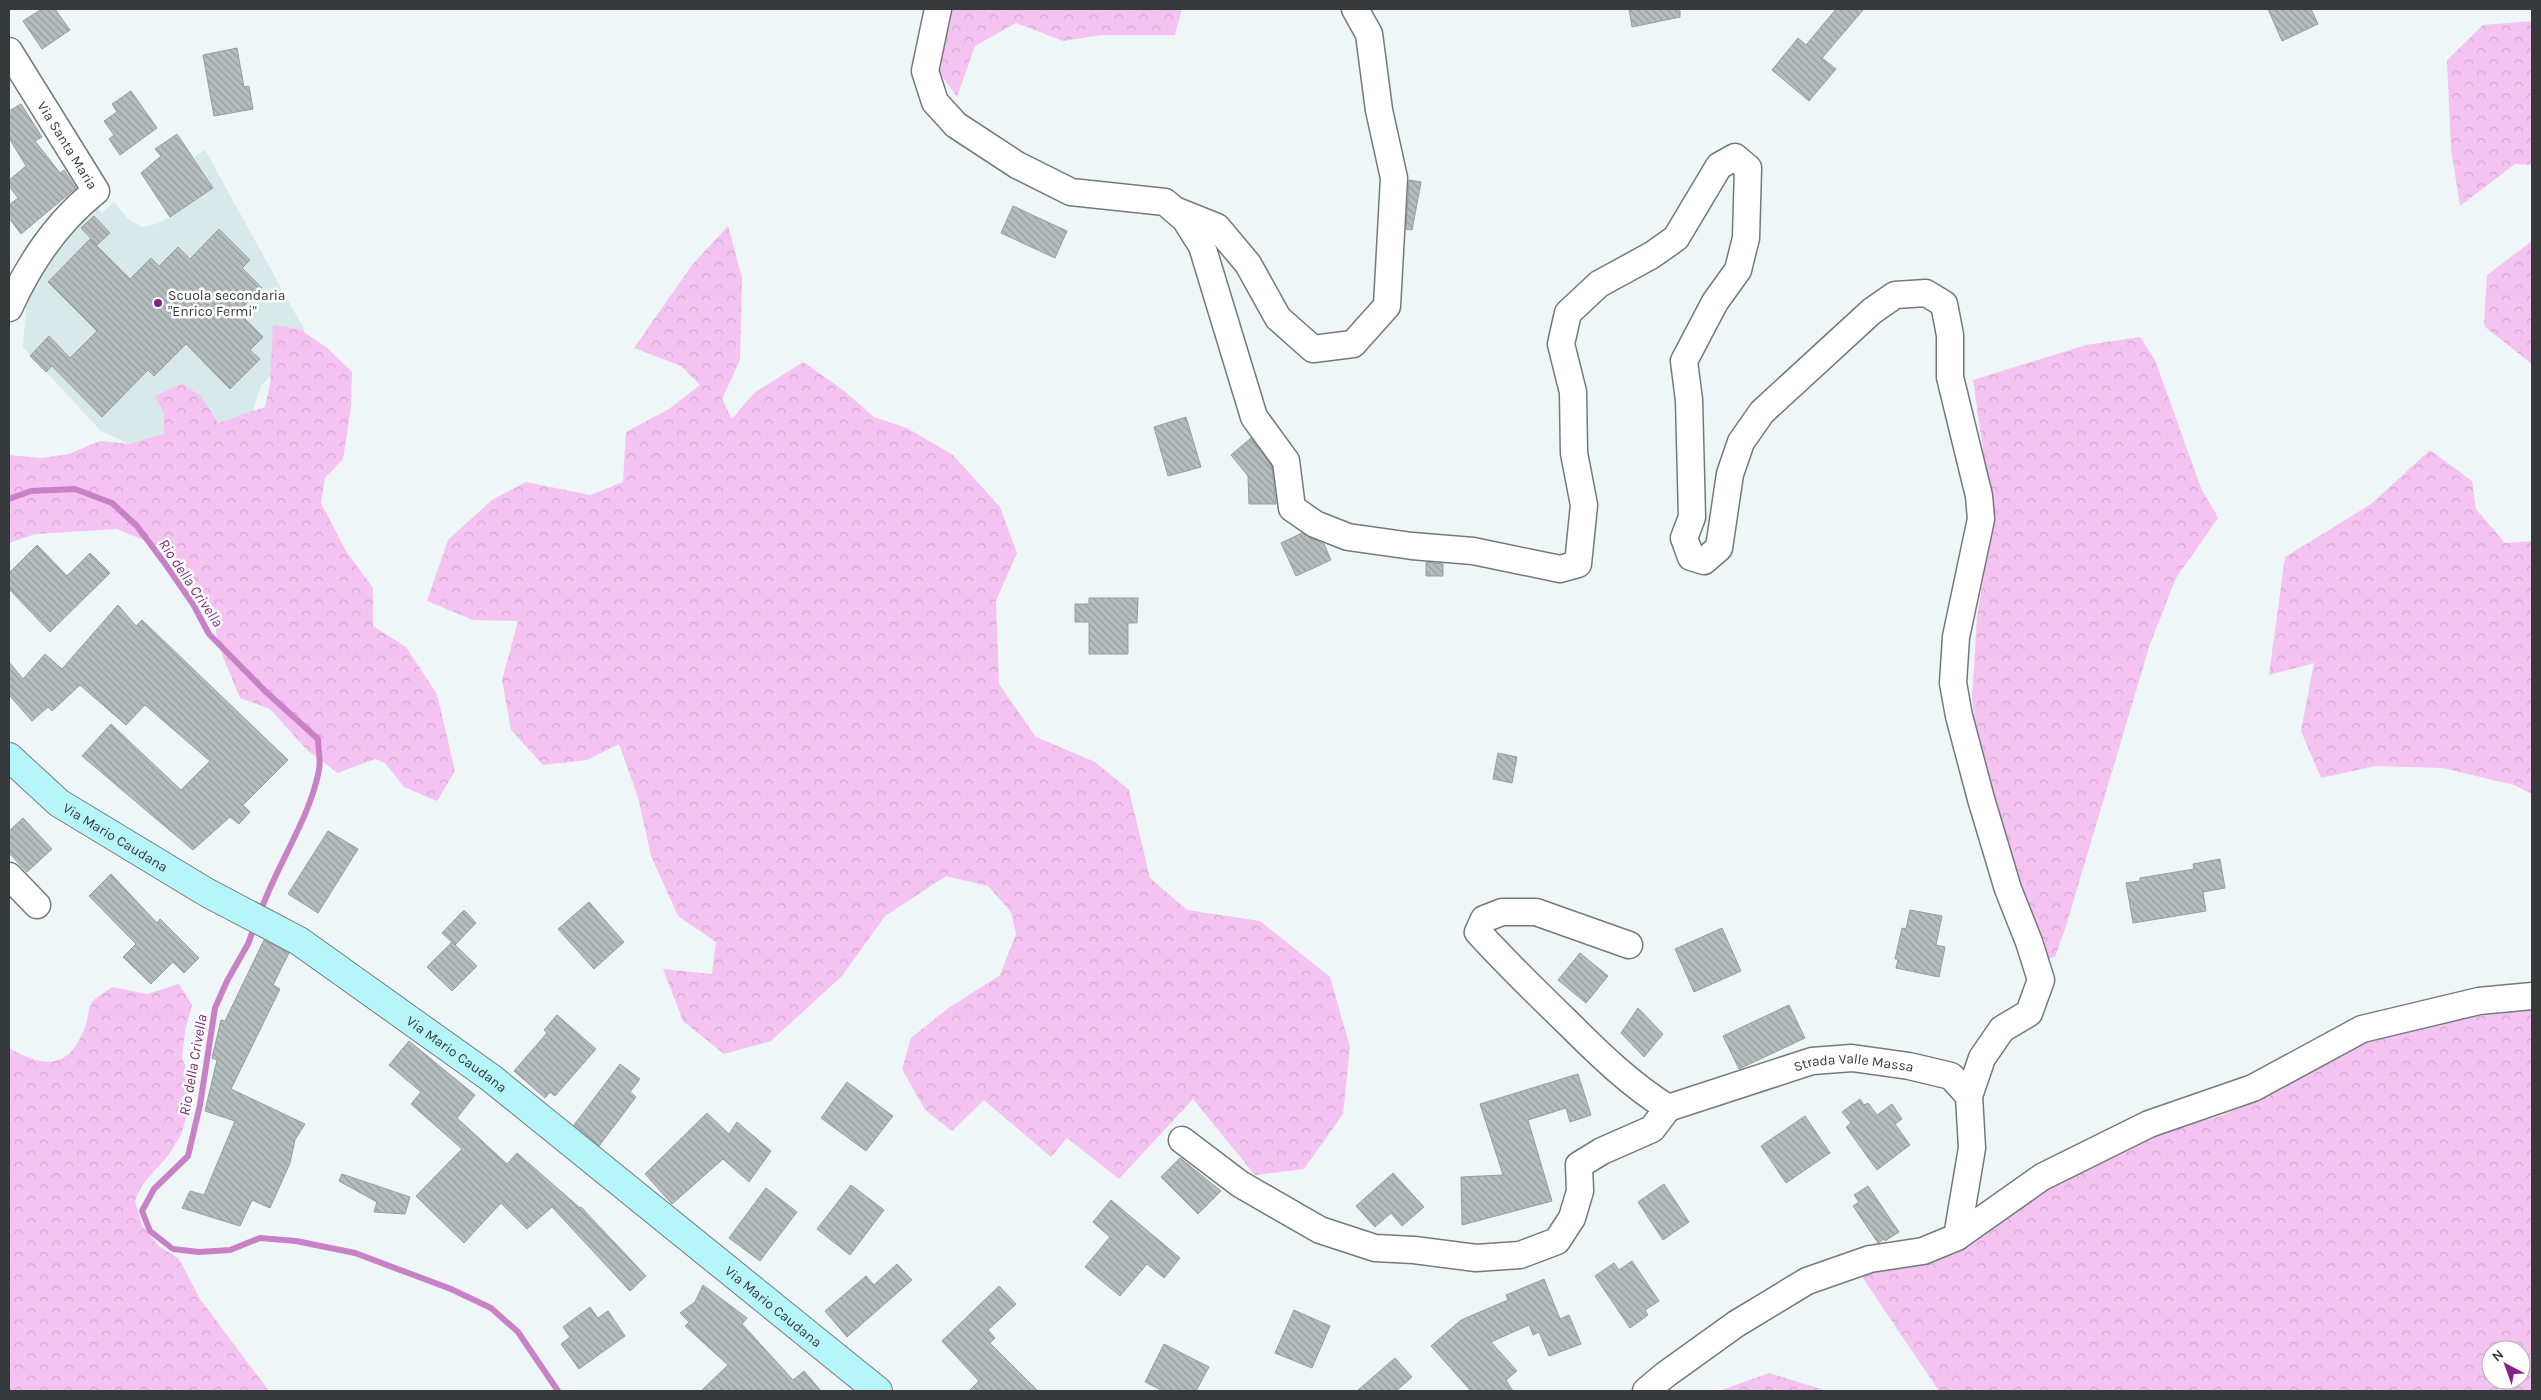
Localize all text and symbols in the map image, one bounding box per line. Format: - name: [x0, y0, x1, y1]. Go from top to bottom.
- street label: Via Santa Maria: [33, 98, 101, 193]
- place label: Scuola secondaria "Enrico Fermi": [168, 287, 286, 320]
- marker: Scuola secondaria "Enrico Fermi": [152, 297, 164, 309]
- water label: Rio della Crivella: [155, 535, 227, 631]
- street label: Via Mario Caudana: [60, 799, 171, 876]
- street label: Via Mario Caudana: [403, 1012, 510, 1096]
- water label: Rio della Crivella: [175, 1013, 211, 1117]
- street label: Strada Valle Massa: [1791, 1050, 1915, 1076]
- street label: Via Mario Caudana: [721, 1262, 825, 1351]
- north arrow: [2481, 1340, 2531, 1390]
- text: N: [2488, 1346, 2507, 1365]

